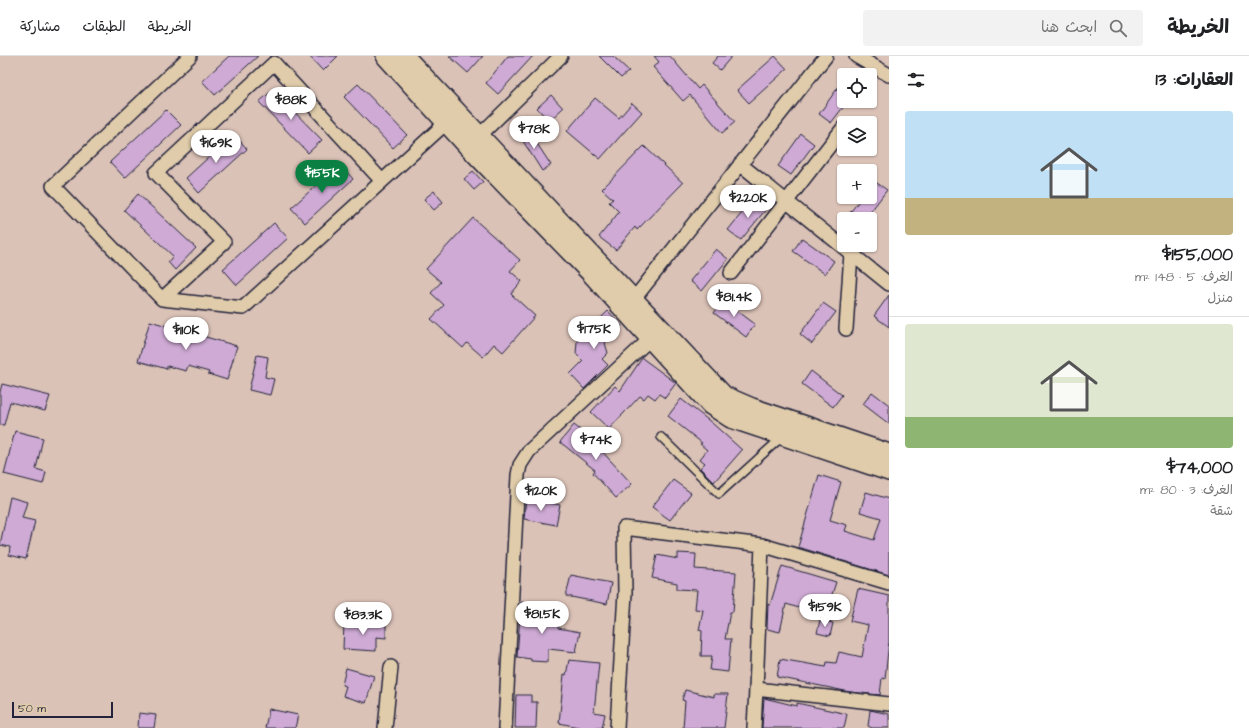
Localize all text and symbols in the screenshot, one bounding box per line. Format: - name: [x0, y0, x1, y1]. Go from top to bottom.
- search box: [863, 10, 1143, 46]
- text: الخريطة: [1167, 14, 1229, 41]
- text: مشاركة: [20, 17, 60, 37]
- text: الطبقات: [82, 17, 126, 37]
- text: الخريطة: [148, 17, 191, 37]
- text: ابحث هنا: [1041, 17, 1097, 38]
- icon: search: [1107, 17, 1129, 39]
- map controls: [837, 68, 877, 252]
- button: locate: [837, 68, 877, 108]
- text: العقارات: 13: [1156, 68, 1233, 92]
- icon: filters: [905, 69, 927, 91]
- pin: $88K: [267, 87, 315, 121]
- text: $88K: [275, 91, 307, 109]
- pin: $78K: [510, 116, 558, 150]
- button: layers: [837, 116, 877, 156]
- text: $78K: [518, 120, 550, 138]
- pin: $169K: [188, 130, 244, 164]
- text: $169K: [200, 134, 232, 152]
- icon: home: [1033, 137, 1105, 209]
- pin: $155K: [294, 160, 350, 194]
- text: $155K: [304, 164, 340, 182]
- button: +: [837, 164, 877, 204]
- pin: $220K: [720, 185, 776, 219]
- text: $220K: [729, 189, 767, 207]
- button: −: [837, 212, 877, 252]
- text: $155,000: [1162, 243, 1233, 267]
- text: الغرف: 5 · 148 m²: [1135, 268, 1233, 286]
- pin: $81.4K: [701, 284, 767, 318]
- text: $81.4K: [716, 288, 752, 306]
- text: منزل: [1207, 289, 1233, 307]
- pin: $175K: [566, 316, 622, 350]
- pin: $110K: [158, 317, 214, 351]
- text: $175K: [577, 320, 611, 338]
- text: $110K: [173, 321, 199, 339]
- icon: home: [1033, 350, 1105, 422]
- pin: $74K: [572, 427, 620, 461]
- text: $74K: [580, 431, 612, 449]
- text: $74,000: [1166, 456, 1233, 480]
- pin: $120K: [513, 478, 569, 512]
- text: الغرف: 3 · 80 m²: [1140, 481, 1233, 499]
- text: $120K: [525, 482, 557, 500]
- text: شقة: [1210, 502, 1233, 520]
- pin: $159K: [797, 594, 853, 628]
- text: $159K: [808, 598, 842, 616]
- pin: $81.5K: [509, 601, 575, 635]
- pin: $83.3K: [330, 602, 396, 636]
- text: $81.5K: [524, 605, 560, 623]
- text: $83.3K: [344, 606, 382, 624]
- scale bar: [12, 700, 113, 719]
- text: 50 m: [18, 701, 46, 716]

